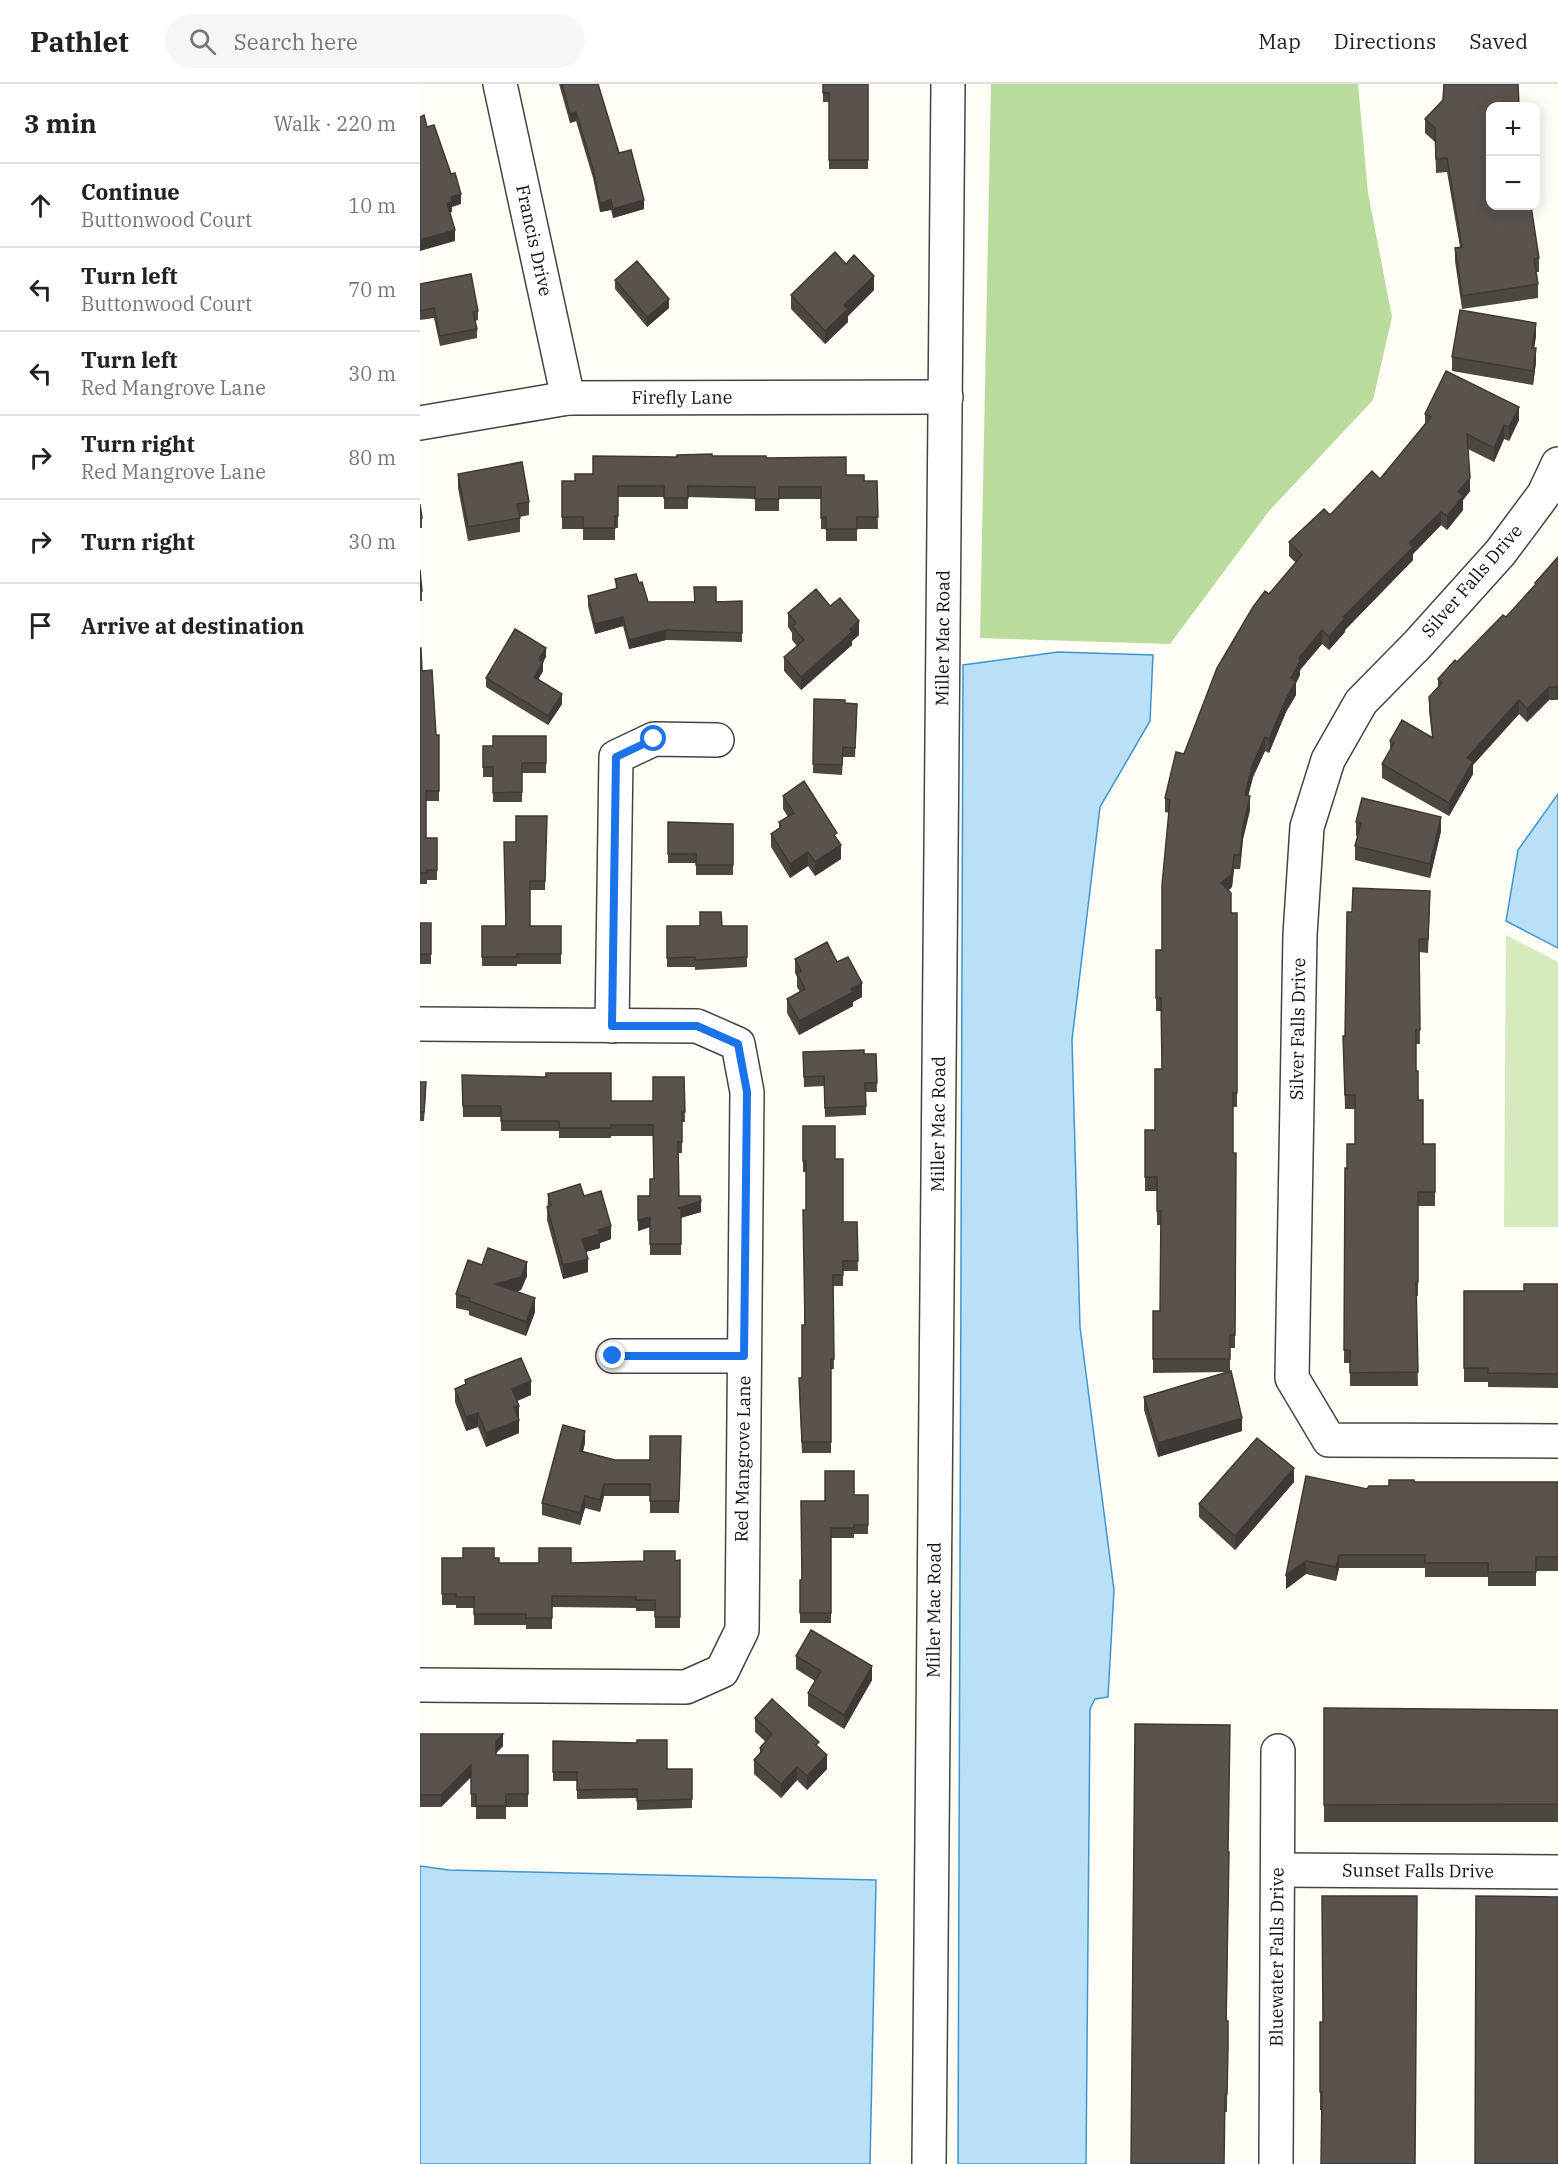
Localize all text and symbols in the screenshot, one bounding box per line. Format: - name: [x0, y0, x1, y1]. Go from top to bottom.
- search box: [165, 14, 585, 68]
- text: Pathlet: [30, 23, 129, 60]
- icon: search: [186, 25, 219, 58]
- text: Search here: [234, 27, 358, 56]
- text: Map: [1258, 27, 1301, 55]
- text: Directions: [1334, 27, 1436, 55]
- text: Saved: [1469, 27, 1528, 55]
- map controls: [1486, 102, 1540, 210]
- button: +: [1486, 102, 1540, 156]
- text: 3 min: [24, 106, 97, 140]
- text: Walk · 220 m: [274, 110, 396, 137]
- button: −: [1486, 156, 1540, 210]
- text: Continue: [81, 177, 180, 206]
- street label: Francis Drive: [511, 182, 558, 298]
- icon: ahead: [24, 189, 57, 222]
- text: 10 m: [348, 192, 396, 219]
- text: Buttonwood Court: [81, 206, 252, 233]
- text: Turn left: [81, 261, 177, 290]
- icon: left: [24, 273, 57, 306]
- text: 70 m: [348, 276, 396, 303]
- text: Buttonwood Court: [81, 290, 252, 317]
- text: Turn left: [81, 345, 177, 374]
- icon: left: [24, 357, 57, 390]
- text: 30 m: [348, 360, 396, 387]
- text: Red Mangrove Lane: [81, 374, 266, 401]
- street label: Firefly Lane: [631, 386, 732, 409]
- text: Turn right: [81, 429, 195, 458]
- icon: right: [24, 441, 57, 474]
- text: 80 m: [348, 444, 396, 471]
- text: Red Mangrove Lane: [81, 458, 266, 485]
- street label: Silver Falls Drive: [1416, 519, 1527, 642]
- icon: right: [24, 525, 57, 558]
- text: Turn right: [81, 527, 195, 556]
- text: 30 m: [348, 528, 396, 555]
- street label: Miller Mac Road: [930, 570, 955, 706]
- icon: arrive: [24, 609, 57, 642]
- text: Arrive at destination: [81, 611, 304, 640]
- route start: [640, 725, 666, 751]
- street label: Silver Falls Drive: [1285, 958, 1310, 1100]
- street label: Miller Mac Road: [926, 1056, 950, 1192]
- route end: [599, 1342, 625, 1368]
- street label: Red Mangrove Lane: [730, 1376, 755, 1542]
- street label: Miller Mac Road: [921, 1542, 946, 1678]
- street label: Sunset Falls Drive: [1342, 1858, 1494, 1883]
- street label: Bluewater Falls Drive: [1265, 1867, 1288, 2047]

